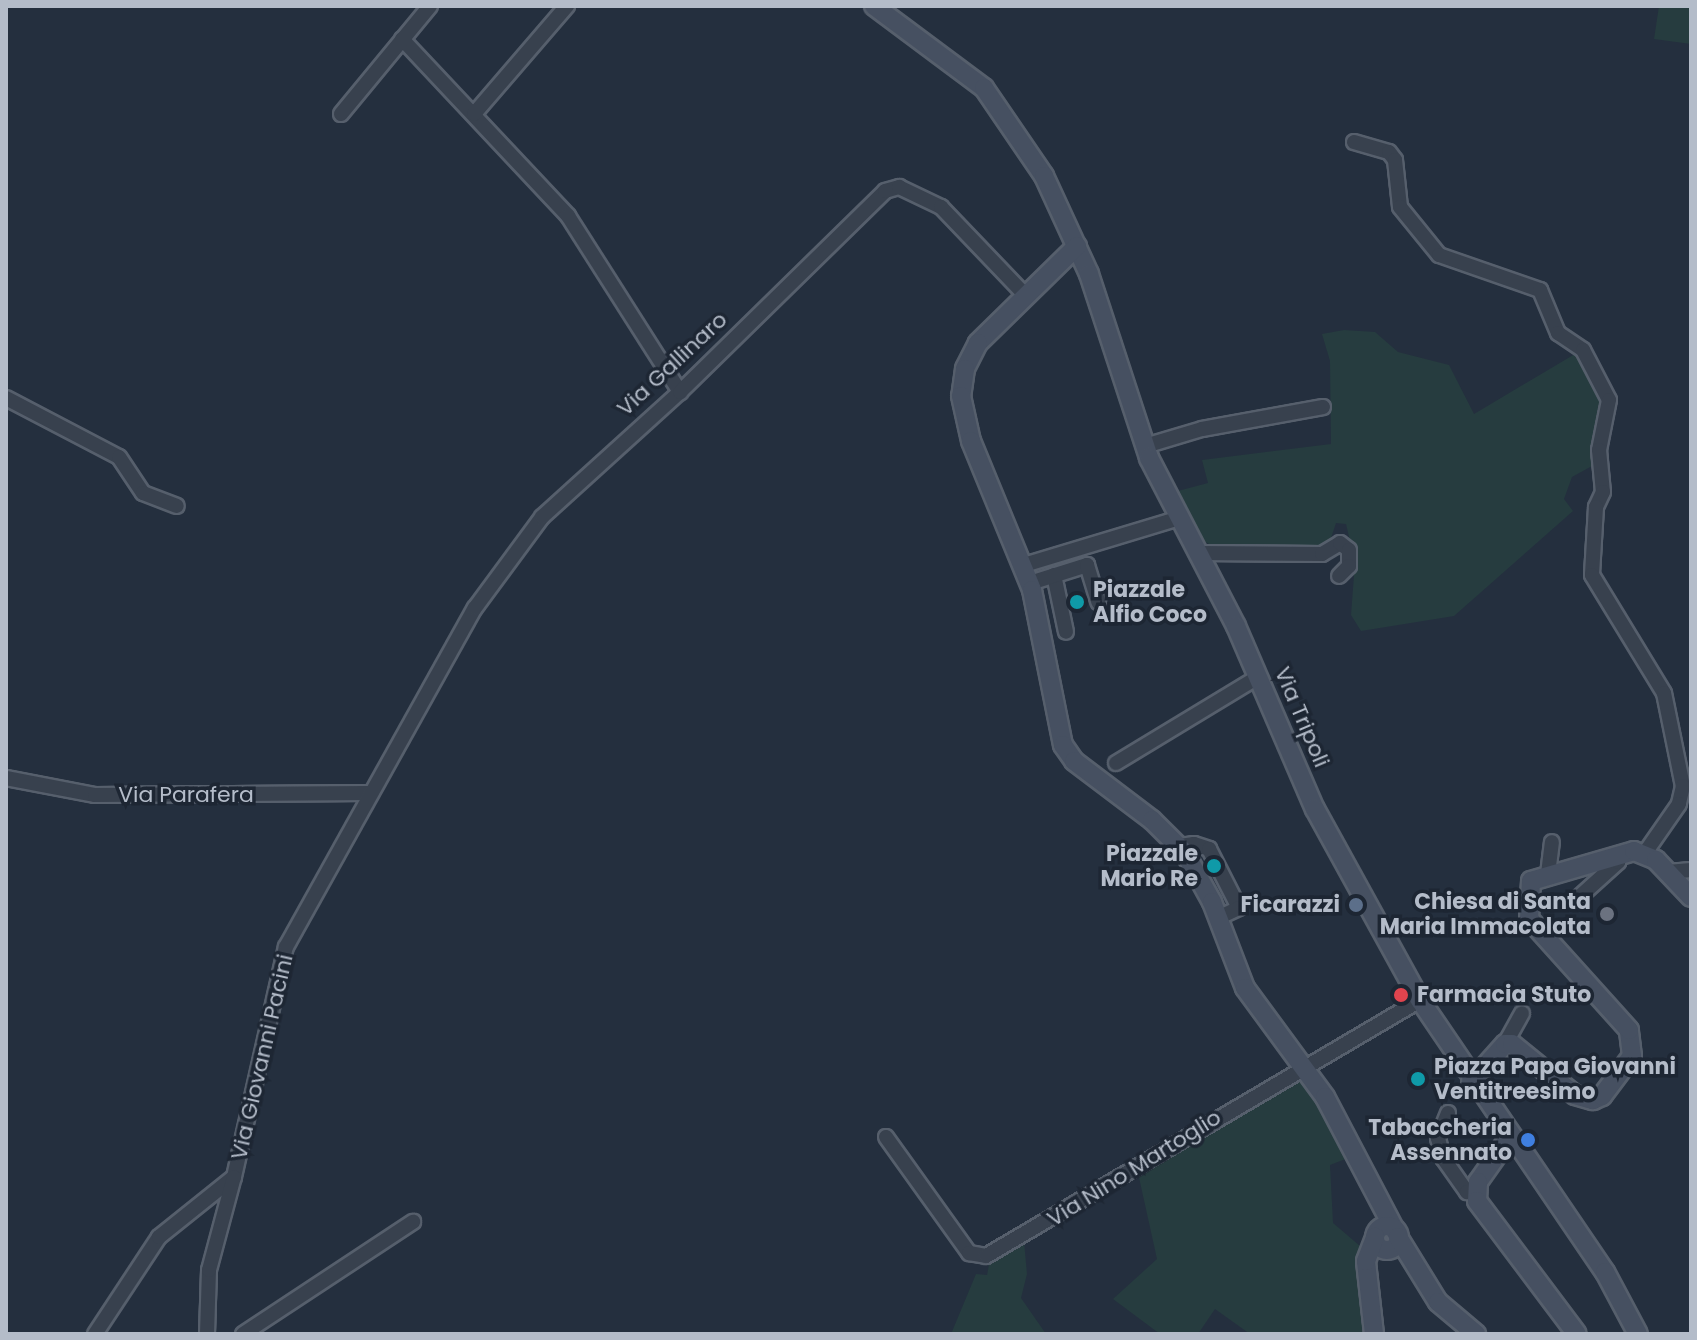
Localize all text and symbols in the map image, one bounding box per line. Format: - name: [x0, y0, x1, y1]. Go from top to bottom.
- street label: Via Gallinaro: [612, 306, 732, 422]
- place label: Piazzale Alfio Coco: [1093, 576, 1207, 628]
- marker: Piazzale Alfio Coco: [1068, 593, 1086, 611]
- street label: Via Tripoli: [1269, 663, 1335, 771]
- street label: Via Parafera: [118, 782, 254, 808]
- place label: Piazzale Mario Re: [1100, 840, 1198, 892]
- marker: Piazzale Mario Re: [1205, 857, 1223, 875]
- place label: Chiesa di Santa Maria Immacolata: [1380, 888, 1591, 940]
- place label: Ficarazzi: [1241, 892, 1340, 918]
- marker: Ficarazzi: [1347, 896, 1365, 914]
- marker: Chiesa di Santa Maria Immacolata: [1598, 905, 1616, 923]
- street label: Via Giovanni Pacini: [225, 952, 299, 1162]
- place label: Farmacia Stuto: [1417, 982, 1591, 1008]
- marker: Farmacia Stuto: [1392, 986, 1410, 1004]
- place label: Piazza Papa Giovanni Ventitreesimo: [1434, 1053, 1676, 1104]
- marker: Piazza Papa Giovanni Ventitreesimo: [1409, 1070, 1427, 1088]
- street label: Via Nino Martoglio: [1042, 1104, 1226, 1232]
- place label: Tabaccheria Assennato: [1368, 1114, 1512, 1166]
- marker: Tabaccheria Assennato: [1519, 1131, 1537, 1149]

